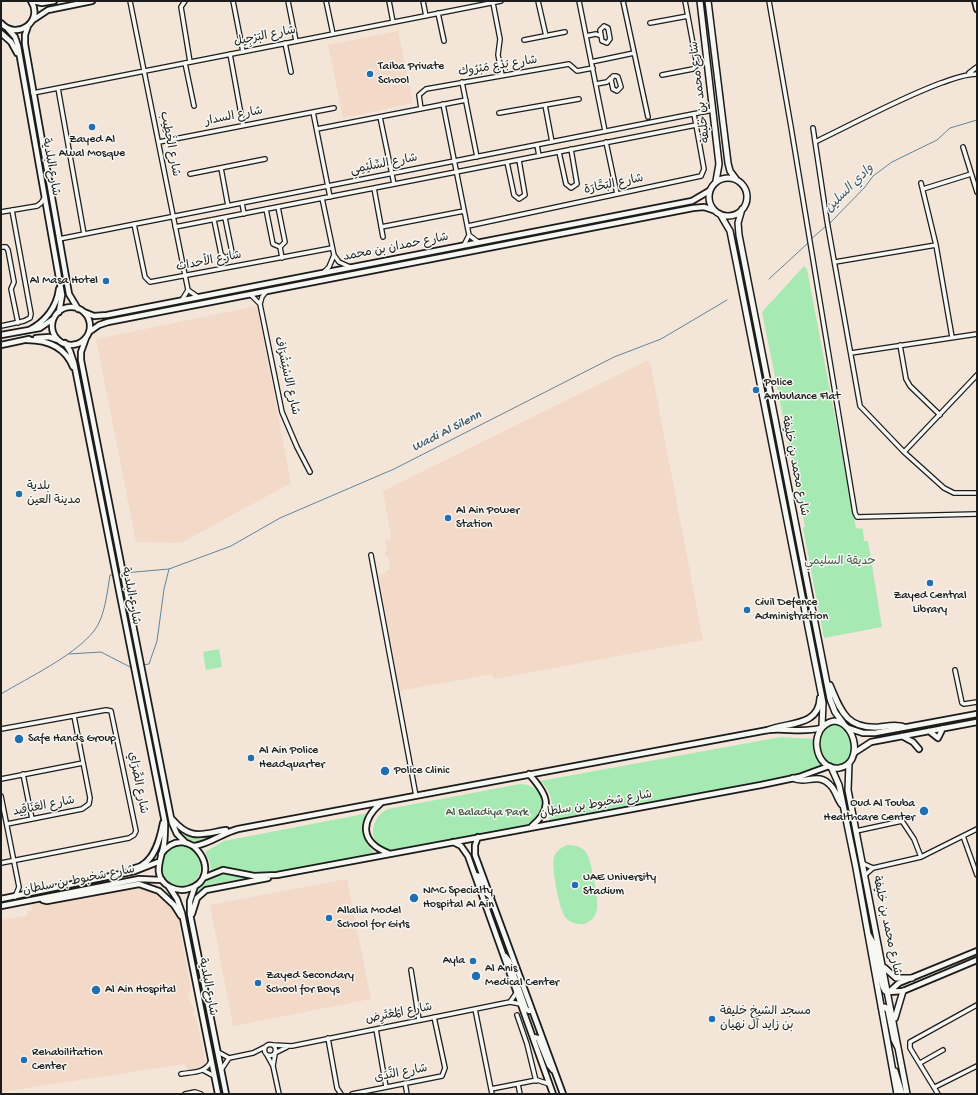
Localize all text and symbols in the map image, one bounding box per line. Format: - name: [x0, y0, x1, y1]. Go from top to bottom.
- street label: شارع البَرْجِيل: [233, 24, 297, 50]
- street label: شارع محمد بن خليفة: [688, 40, 714, 144]
- street label: شارع بَدْع مَبْرُوك: [457, 54, 539, 80]
- place label: Taiba Private School: [378, 60, 444, 88]
- marker: Taiba Private School: [365, 69, 375, 79]
- street label: شارع السدار: [204, 104, 264, 130]
- street label: شارع الخَطِيب: [156, 110, 182, 178]
- marker: Zayed Al Awal Mosque: [87, 122, 97, 132]
- place label: Zayed Al Awal Mosque: [59, 133, 125, 161]
- street label: شارع البلدية: [38, 137, 62, 197]
- street label: شارع السِّلَيْمِي: [349, 151, 419, 179]
- water label: وادي السلين: [822, 161, 878, 217]
- street label: شارع البَحَّارَة: [583, 172, 645, 198]
- street label: شارع حمدان بن محمد: [342, 231, 450, 265]
- street label: شارع الأحداث: [175, 249, 243, 275]
- place label: Al Masa Hotel: [30, 274, 98, 288]
- marker: Al Masa Hotel: [101, 276, 111, 286]
- street label: شارع الاسْتِشْرَاف: [270, 336, 302, 416]
- place label: Police Ambulance Flat: [764, 376, 840, 404]
- marker: Police Ambulance Flat: [751, 385, 761, 395]
- water label: Wadi Al Silenn: [410, 408, 484, 456]
- street label: شارع محمد بن خليفة: [777, 414, 811, 518]
- place label: بلدية مدينة العين: [27, 480, 81, 508]
- marker: بلدية مدينة العين: [14, 489, 24, 499]
- place label: Al Ain Power Station: [456, 504, 519, 532]
- marker: Al Ain Power Station: [443, 513, 453, 523]
- park label: حديقة السليمي: [804, 555, 876, 569]
- street label: شارع البلدية: [117, 566, 143, 626]
- marker: Zayed Central Library: [925, 578, 935, 588]
- place label: Zayed Central Library: [893, 589, 967, 617]
- place label: Civil Defence Administration: [755, 596, 828, 624]
- marker: Civil Defence Administration: [742, 605, 752, 615]
- place label: Safe Hands Group: [28, 732, 116, 746]
- marker: Safe Hands Group: [13, 733, 25, 745]
- place label: Al Ain Police Headquarter: [259, 744, 325, 772]
- street label: شارع الصِّرَاي: [124, 751, 150, 815]
- marker: Al Ain Police Headquarter: [246, 753, 256, 763]
- place label: Police Clinic: [394, 764, 449, 778]
- marker: Police Clinic: [379, 765, 391, 777]
- street label: شارع شخبوط بن سلطان: [539, 788, 653, 822]
- street label: شارع العَنَاقِيد: [12, 794, 76, 820]
- place label: Oud Al Touba Healthcare Center: [824, 797, 915, 825]
- marker: Oud Al Touba Healthcare Center: [918, 805, 930, 817]
- park label: Al Baladiya Park: [446, 806, 528, 820]
- street label: شارع شخبوط بن سلطان: [22, 863, 136, 899]
- place label: UAE University Stadium: [583, 871, 656, 899]
- street label: شارع محمد بن خليفة: [868, 875, 904, 977]
- marker: UAE University Stadium: [570, 880, 580, 890]
- place label: NMC Specialty Hospital Al Ain: [423, 884, 494, 912]
- marker: NMC Specialty Hospital Al Ain: [408, 892, 420, 904]
- place label: Allalia Model School for Girls: [337, 904, 410, 932]
- marker: Allalia Model School for Girls: [324, 913, 334, 923]
- place label: Ayla: [443, 954, 465, 968]
- marker: Ayla: [468, 956, 478, 966]
- street label: شارع البلدية: [194, 957, 220, 1017]
- place label: Al Anis Medical Center: [485, 962, 559, 990]
- place label: Zayed Secondary School for Boys: [266, 969, 354, 997]
- marker: Al Anis Medical Center: [470, 970, 482, 982]
- marker: Zayed Secondary School for Boys: [253, 978, 263, 988]
- place label: Al Ain Hospital: [105, 983, 176, 997]
- marker: Al Ain Hospital: [90, 984, 102, 996]
- street label: شارع المُعْتَرِض: [364, 1000, 434, 1028]
- place label: مسجد الشيخ خليفة بن زايد آل نهيان: [720, 1005, 811, 1033]
- marker: مسجد الشيخ خليفة بن زايد آل نهيان: [707, 1014, 717, 1024]
- place label: Rehabilitation Center: [32, 1046, 103, 1074]
- marker: Rehabilitation Center: [19, 1055, 29, 1065]
- street label: شارع النَّدَى: [373, 1062, 429, 1086]

